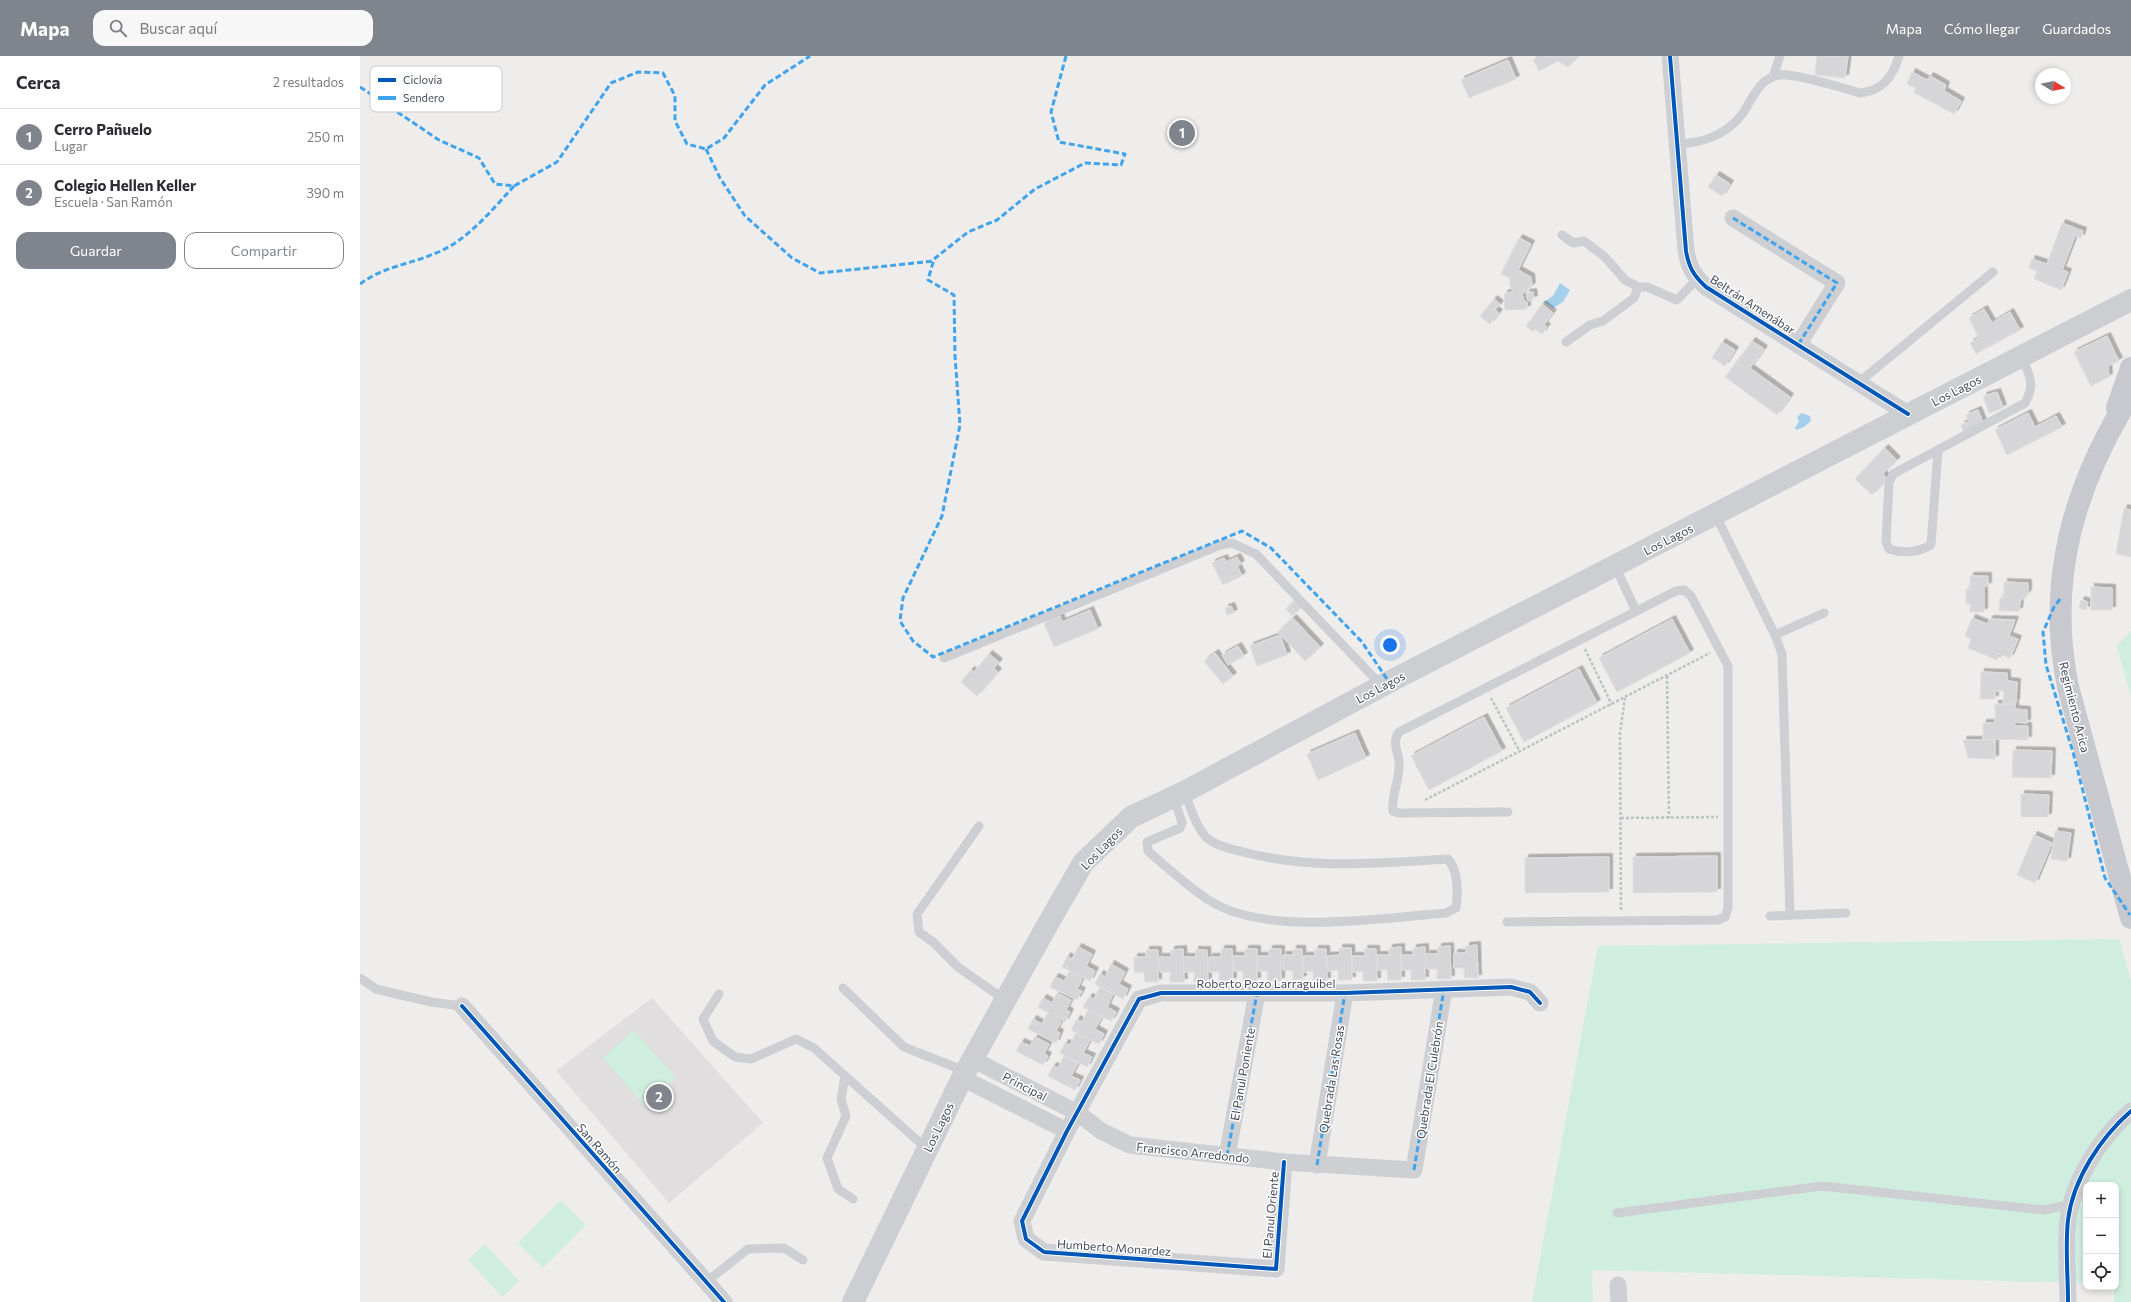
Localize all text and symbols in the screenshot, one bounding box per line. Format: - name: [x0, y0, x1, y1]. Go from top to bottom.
- search box: [93, 10, 373, 46]
- text: Mapa: [20, 17, 69, 40]
- icon: search: [107, 17, 129, 39]
- text: Buscar aquí: [139, 19, 217, 37]
- text: Mapa: [1886, 20, 1922, 37]
- text: Cómo llegar: [1944, 20, 2020, 37]
- text: Guardados: [2042, 20, 2111, 37]
- legend: [370, 66, 502, 112]
- north arrow: [2035, 68, 2071, 104]
- text: Cerca: [16, 72, 61, 93]
- text: Ciclovía: [403, 73, 442, 86]
- text: 2 resultados: [273, 74, 344, 90]
- text: Sendero: [403, 91, 445, 104]
- pin: 1: [1169, 118, 1195, 148]
- text: Cerro Pañuelo: [54, 120, 152, 138]
- text: 1: [26, 129, 32, 145]
- text: 250 m: [307, 129, 344, 145]
- text: Lugar: [54, 138, 88, 154]
- text: Colegio Hellen Keller: [54, 176, 196, 194]
- text: 2: [25, 185, 33, 201]
- text: 390 m: [306, 185, 344, 201]
- text: Escuela · San Ramón: [54, 194, 173, 210]
- button: Guardar: [16, 232, 176, 269]
- button: Compartir: [184, 232, 344, 269]
- street label: Beltrán Amenábar: [1708, 271, 1798, 337]
- street label: Los Lagos: [1929, 372, 1983, 408]
- street label: Los Lagos: [1641, 521, 1695, 557]
- your location: [1380, 635, 1400, 655]
- street label: Regimiento Arica: [2057, 660, 2093, 754]
- street label: Los Lagos: [1353, 668, 1407, 706]
- street label: Los Lagos: [1077, 824, 1125, 872]
- street label: Roberto Pozo Larraguibel: [1197, 976, 1335, 990]
- street label: Quebrada El Culebrón: [1413, 1020, 1445, 1140]
- street label: Quebrada Las Rosas: [1316, 1024, 1346, 1134]
- street label: El Panul Poniente: [1227, 1026, 1257, 1122]
- street label: Principal: [1001, 1069, 1049, 1103]
- pin: 2: [646, 1082, 672, 1112]
- street label: Los Lagos: [920, 1100, 956, 1154]
- street label: San Ramón: [575, 1120, 625, 1176]
- street label: Francisco Arredondo: [1136, 1139, 1250, 1165]
- street label: El Panul Oriente: [1259, 1171, 1281, 1259]
- map controls: [2083, 1182, 2119, 1290]
- button: +: [2083, 1182, 2119, 1218]
- button: −: [2083, 1218, 2119, 1254]
- street label: Humberto Monardez: [1057, 1236, 1172, 1258]
- button: locate: [2083, 1254, 2119, 1290]

